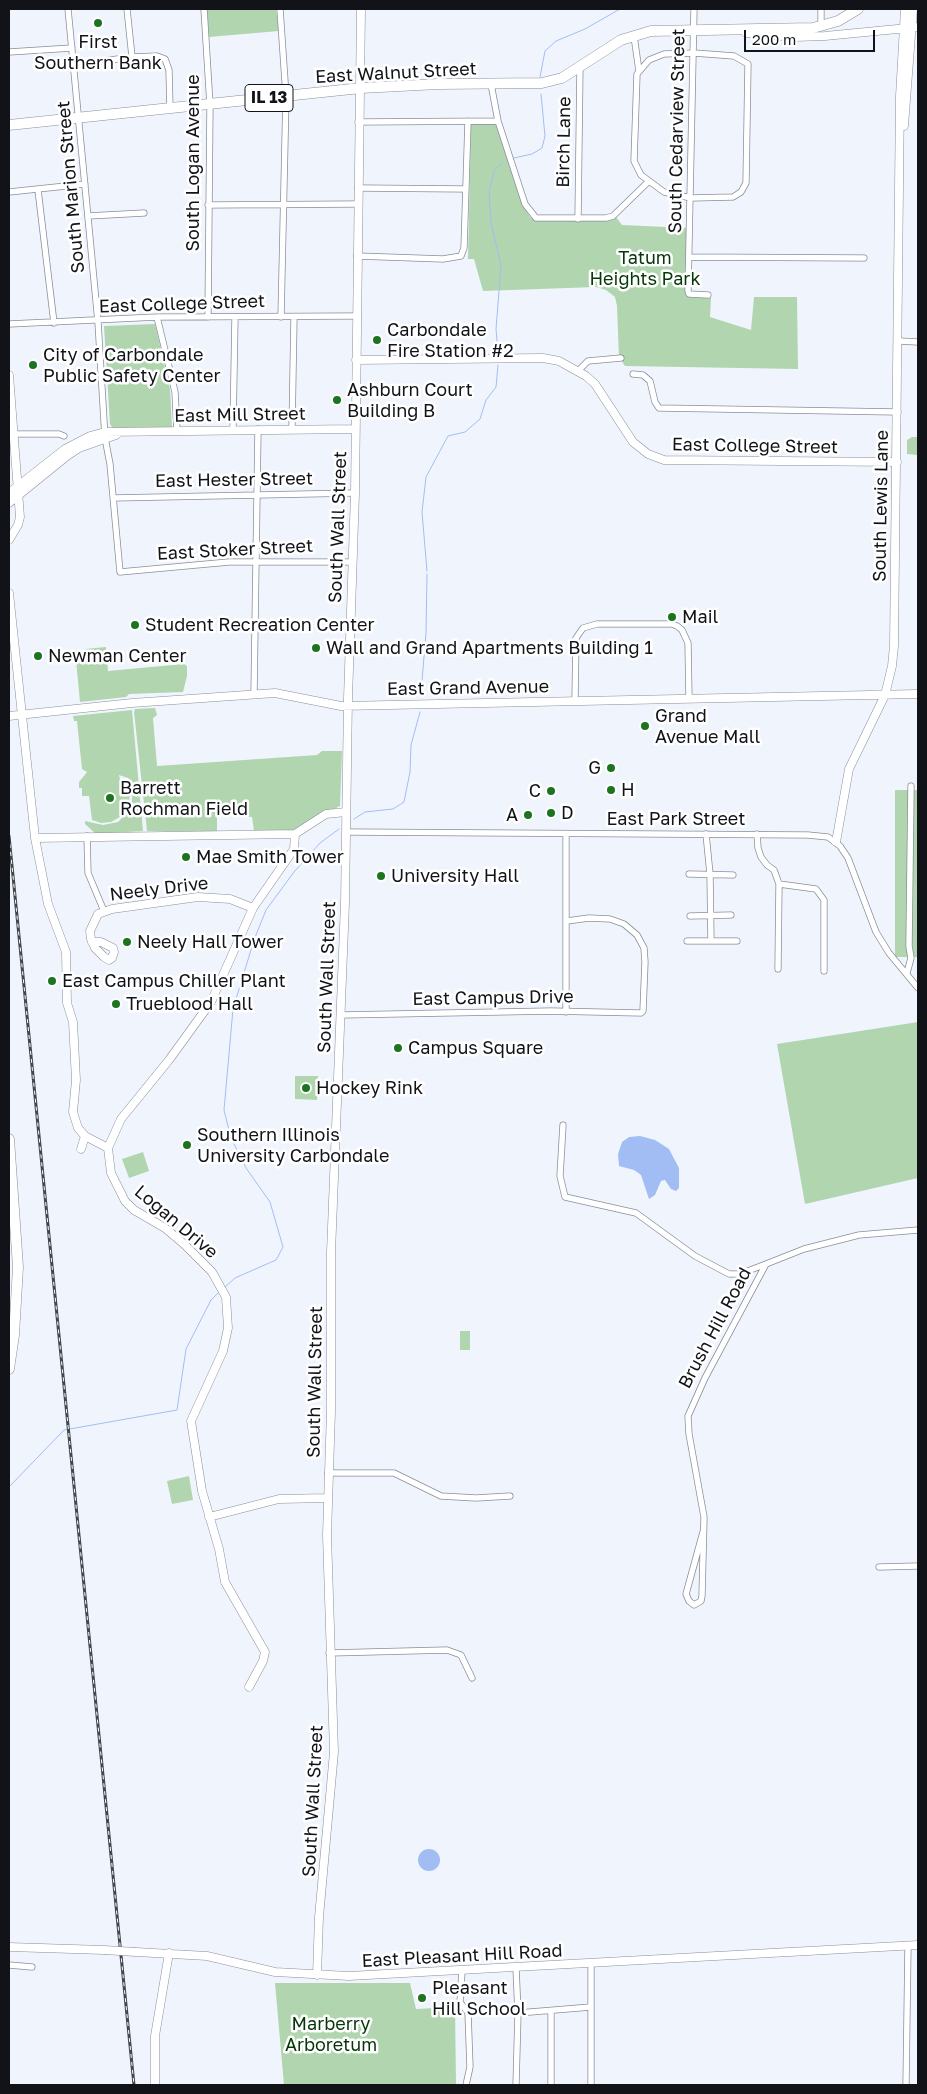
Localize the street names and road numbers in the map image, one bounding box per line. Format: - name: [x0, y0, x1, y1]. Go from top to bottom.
- street label: South Cedarview Street: [664, 28, 690, 234]
- street label: East Walnut Street: [315, 58, 477, 88]
- street label: South Logan Avenue: [182, 74, 204, 252]
- road number: IL 13: [245, 85, 293, 112]
- street label: Birch Lane: [552, 96, 576, 188]
- street label: South Marion Street: [53, 100, 89, 274]
- street label: East College Street: [99, 290, 265, 318]
- street label: East Mill Street: [174, 403, 306, 427]
- street label: South Lewis Lane: [869, 430, 893, 582]
- street label: East College Street: [672, 434, 838, 458]
- street label: South Wall Street: [325, 451, 351, 603]
- street label: East Hester Street: [155, 468, 313, 492]
- street label: East Stoker Street: [156, 535, 314, 565]
- street label: East Grand Avenue: [387, 676, 549, 700]
- street label: East Park Street: [607, 808, 745, 830]
- street label: Neely Drive: [108, 872, 210, 906]
- street label: South Wall Street: [314, 901, 340, 1053]
- street label: East Campus Drive: [412, 986, 574, 1010]
- street label: Logan Drive: [130, 1181, 222, 1263]
- street label: Brush Hill Road: [674, 1264, 756, 1392]
- street label: South Wall Street: [303, 1306, 327, 1458]
- street label: South Wall Street: [298, 1725, 328, 1877]
- street label: East Pleasant Hill Road: [361, 1940, 563, 1972]

